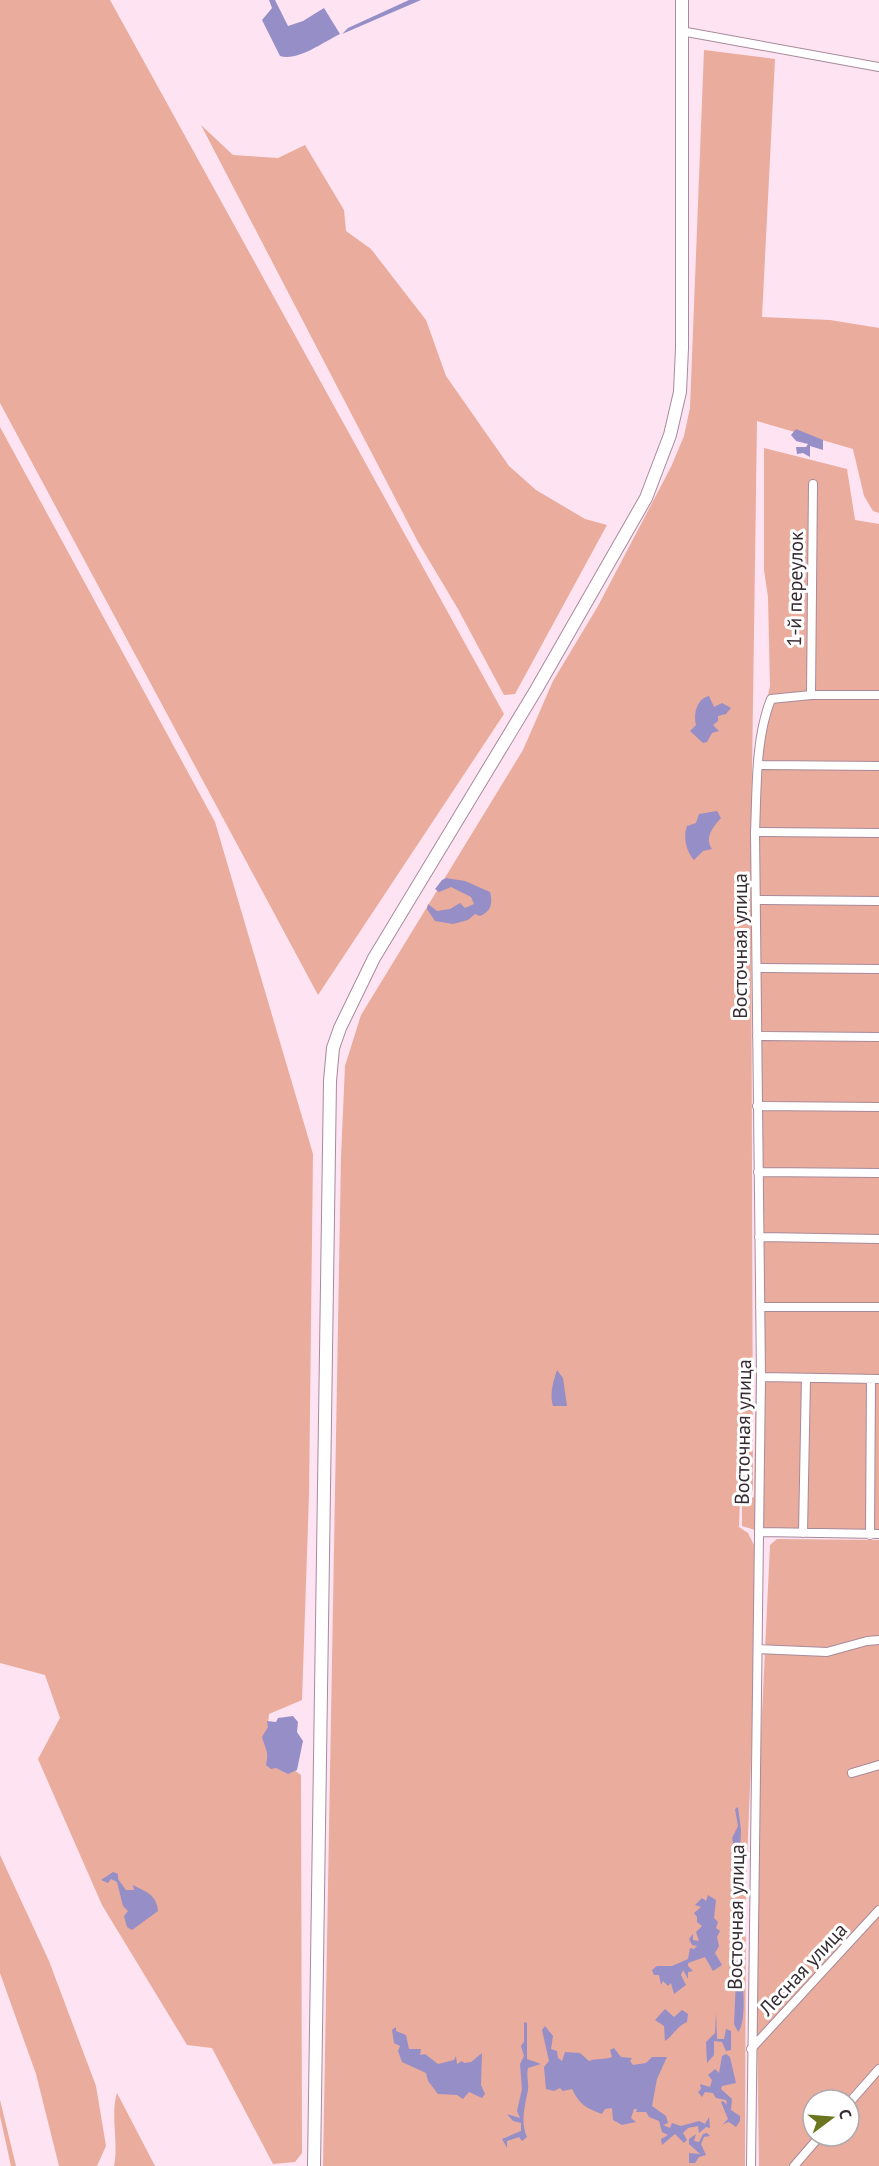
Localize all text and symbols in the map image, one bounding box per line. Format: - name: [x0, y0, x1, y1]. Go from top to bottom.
- street label: 1-й переулок: [781, 531, 809, 647]
- street label: Восточная улица: [727, 873, 753, 1019]
- street label: Восточная улица: [729, 1359, 757, 1505]
- street label: Восточная улица: [722, 1844, 750, 1990]
- street label: Лесная улица: [753, 1917, 853, 2022]
- north arrow: [801, 2088, 861, 2148]
- text: С: [835, 2107, 856, 2121]

